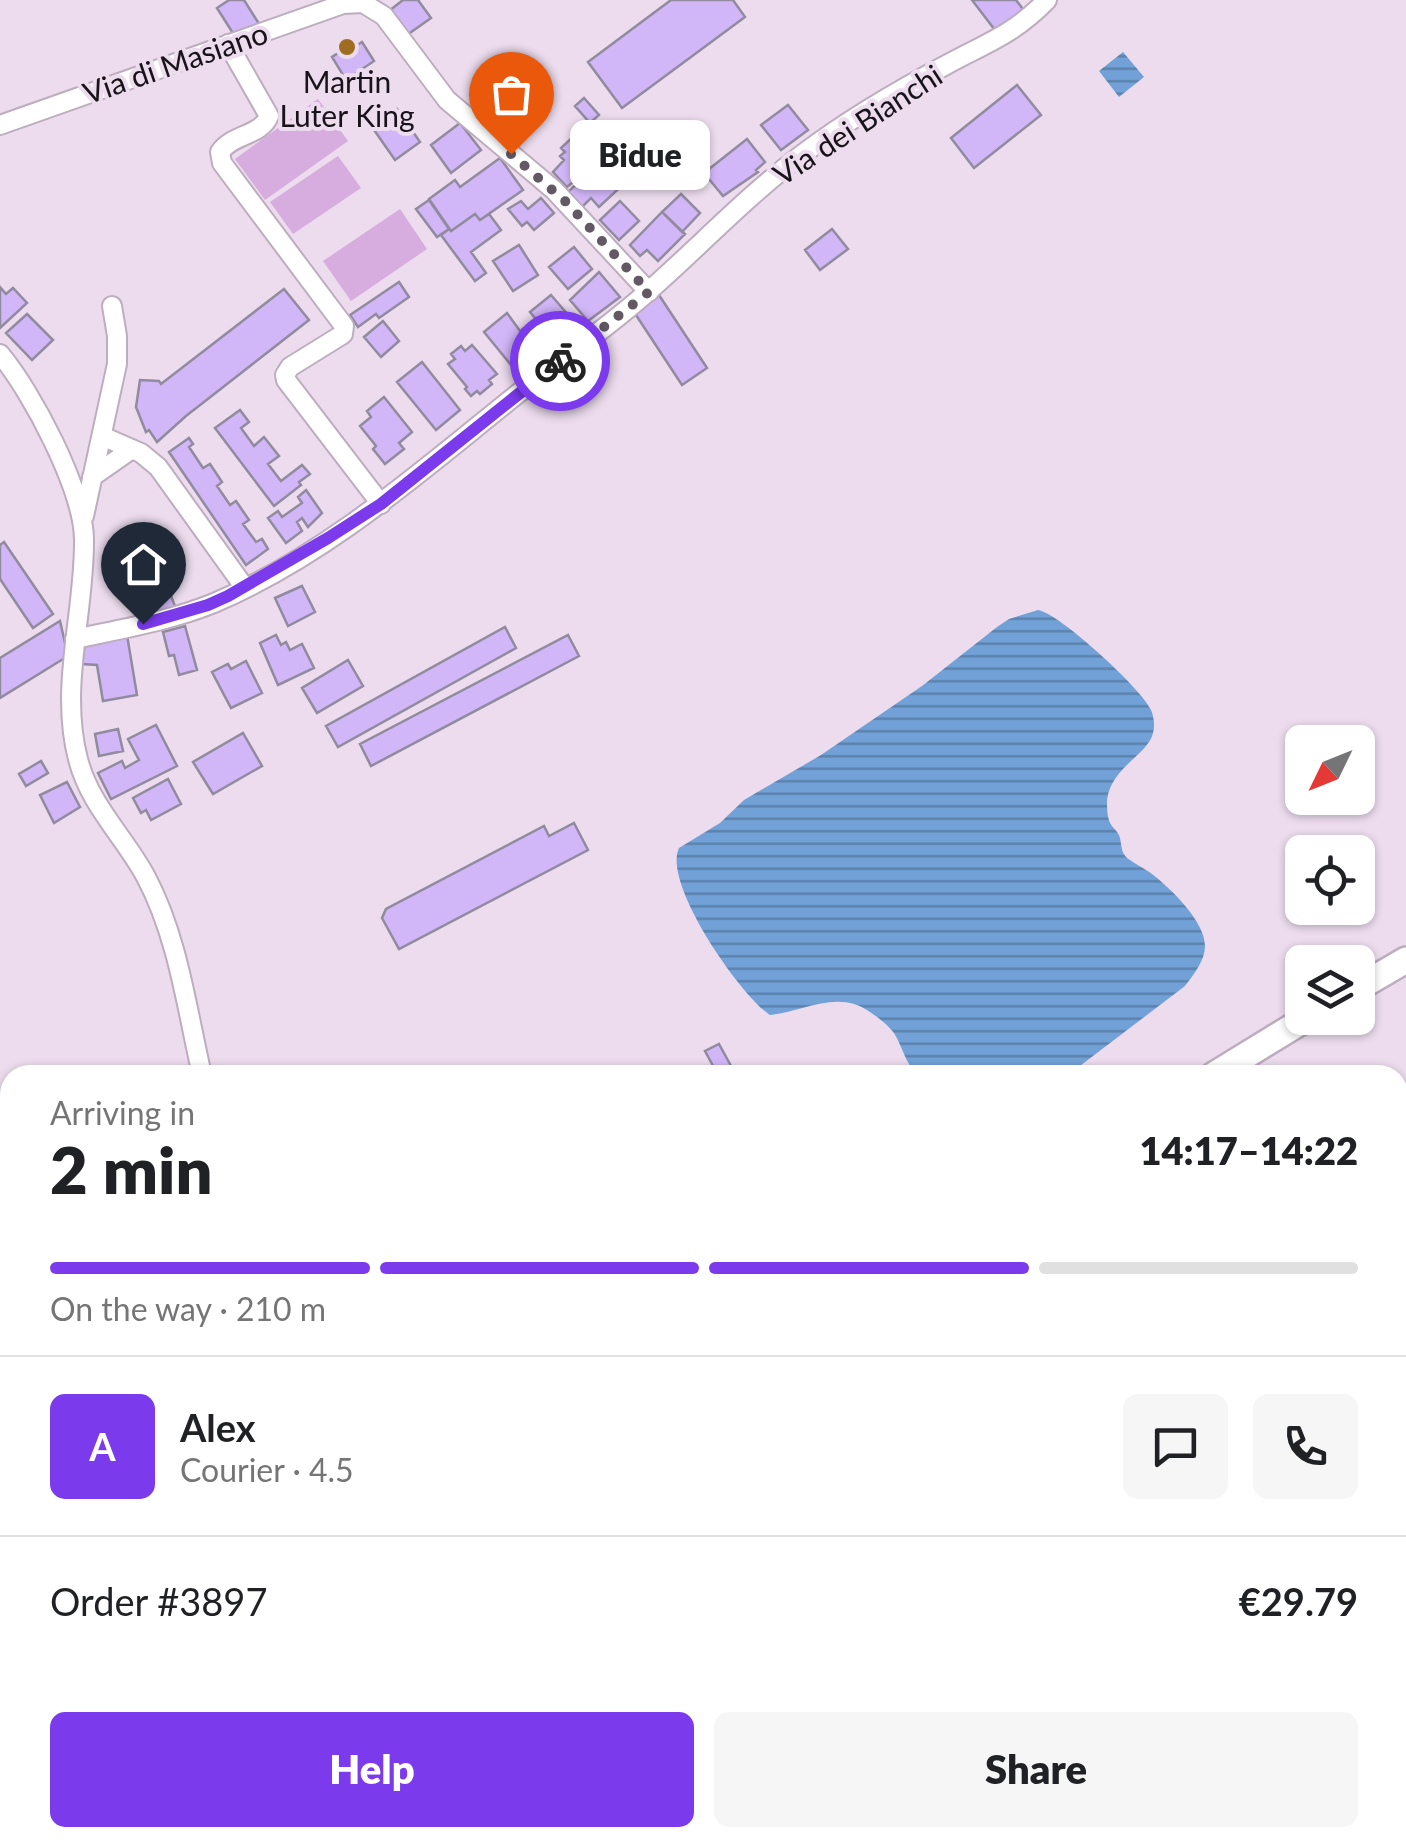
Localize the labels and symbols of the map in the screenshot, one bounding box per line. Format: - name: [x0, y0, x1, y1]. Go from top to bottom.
- street label: Via di Masiano: [78, 14, 272, 110]
- marker: Martin Luter King: [336, 36, 358, 58]
- pin: [469, 52, 554, 155]
- street label: Via dei Bianchi: [766, 56, 948, 192]
- place label: Martin Luter King: [279, 63, 415, 133]
- callout: Bidue: [571, 119, 711, 189]
- courier: [510, 311, 610, 411]
- pin: [101, 522, 186, 625]
- north arrow: [1285, 725, 1375, 815]

